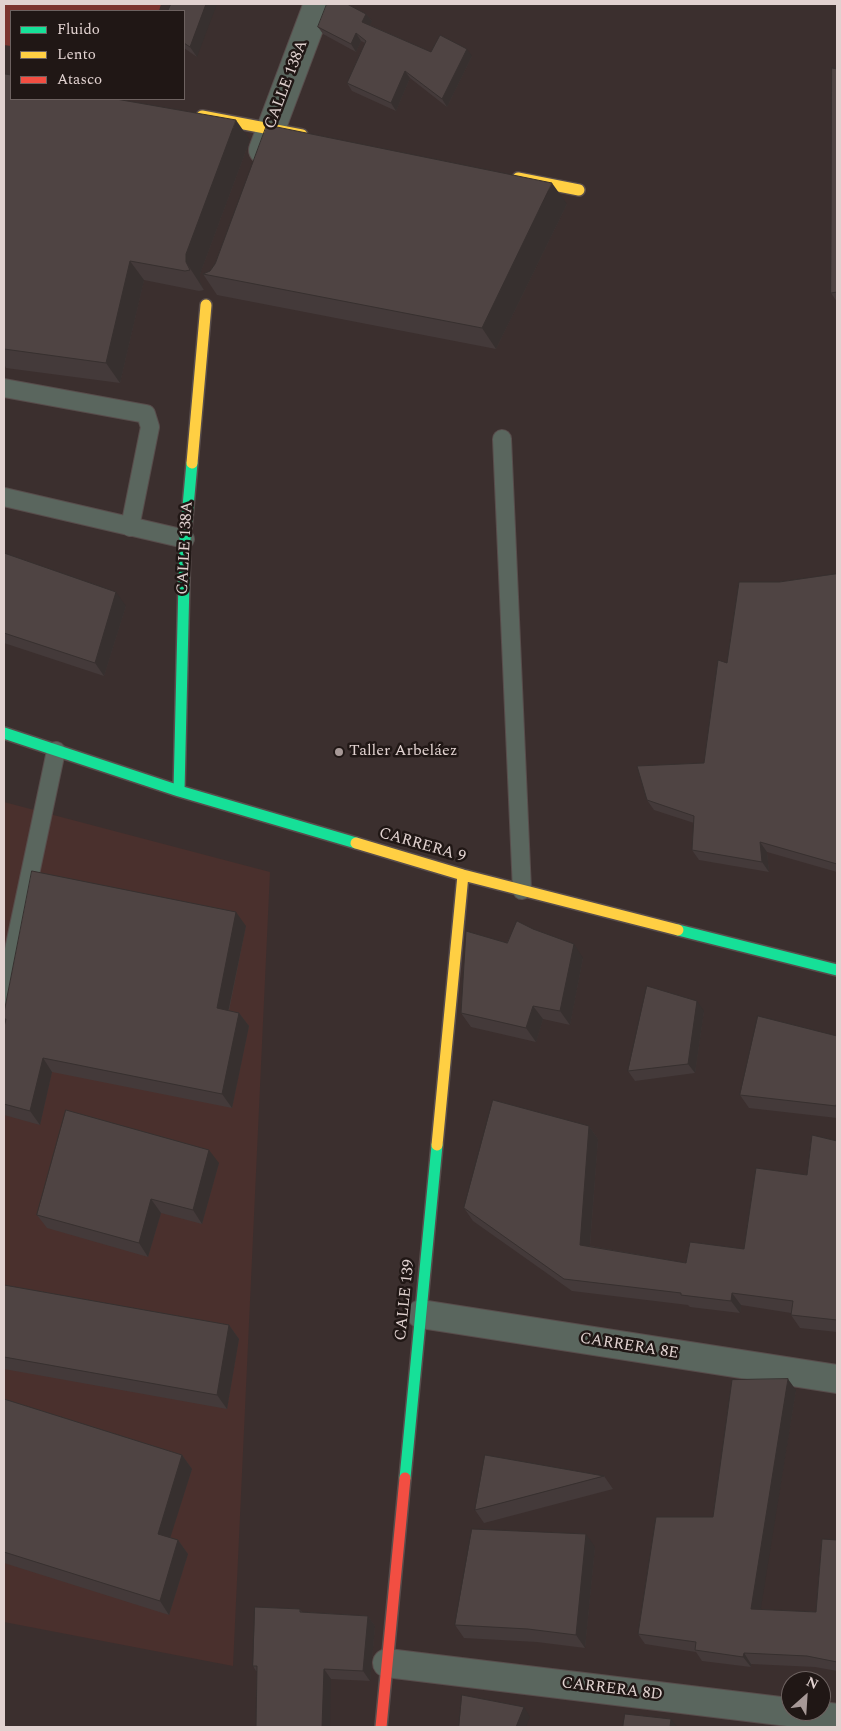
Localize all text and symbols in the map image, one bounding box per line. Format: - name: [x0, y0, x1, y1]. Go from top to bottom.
- legend: [10, 10, 185, 100]
- text: Fluido: [57, 18, 100, 41]
- street label: CALLE 138A: [261, 38, 313, 132]
- text: Lento: [57, 43, 96, 66]
- text: Atasco: [57, 68, 102, 91]
- street label: CALLE 138A: [174, 501, 198, 595]
- place label: Taller Arbeláez: [349, 742, 458, 762]
- marker: Taller Arbeláez: [333, 746, 345, 758]
- street label: CARRERA 9: [376, 824, 468, 868]
- street label: CALLE 139: [392, 1258, 420, 1342]
- street label: CARRERA 8E: [578, 1330, 680, 1364]
- north arrow: [781, 1671, 831, 1721]
- text: N: [803, 1671, 822, 1695]
- street label: CARRERA 8D: [560, 1674, 664, 1706]

